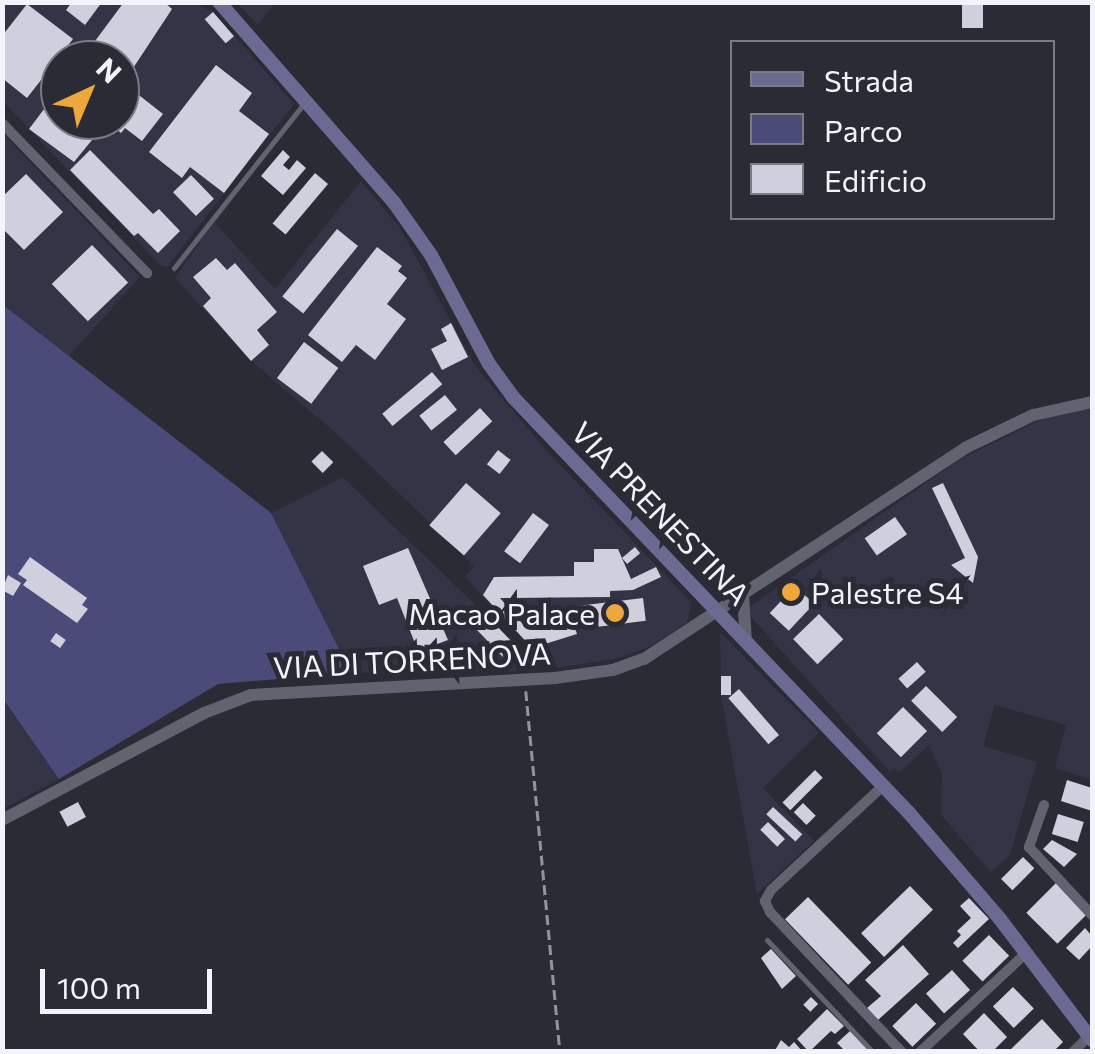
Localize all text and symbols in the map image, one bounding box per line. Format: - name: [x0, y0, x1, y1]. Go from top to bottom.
- north arrow: [40, 40, 140, 140]
- legend: [730, 40, 1055, 220]
- text: N: [90, 50, 129, 89]
- text: Strada: [824, 61, 914, 98]
- text: Parco: [824, 111, 903, 148]
- text: Edificio: [824, 161, 927, 198]
- street label: VIA PRENESTINA: [564, 414, 758, 612]
- place label: Palestre S4: [811, 574, 963, 610]
- marker: Palestre S4: [780, 581, 802, 603]
- place label: Macao Palace: [408, 595, 595, 631]
- marker: Macao Palace: [604, 602, 626, 624]
- street label: VIA DI TORRENOVA: [272, 635, 552, 685]
- scale bar: [45, 949, 218, 1011]
- text: 100 m: [57, 968, 141, 1005]

